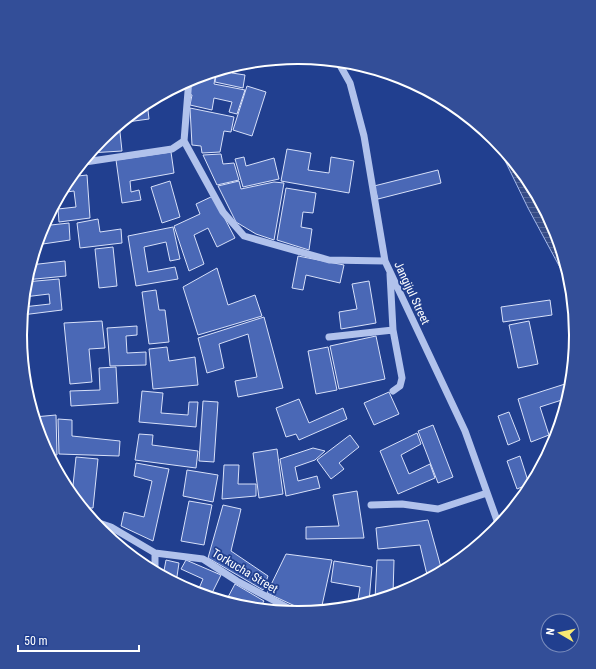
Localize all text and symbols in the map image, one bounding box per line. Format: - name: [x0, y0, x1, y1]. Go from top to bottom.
- street label: Jangijul Street: [391, 259, 433, 327]
- street label: Torkucha Street: [209, 546, 281, 596]
- north arrow: [540, 613, 580, 653]
- scale bar: [18, 627, 139, 653]
- text: N: [544, 627, 558, 636]
- text: 50 m: [24, 634, 48, 648]

